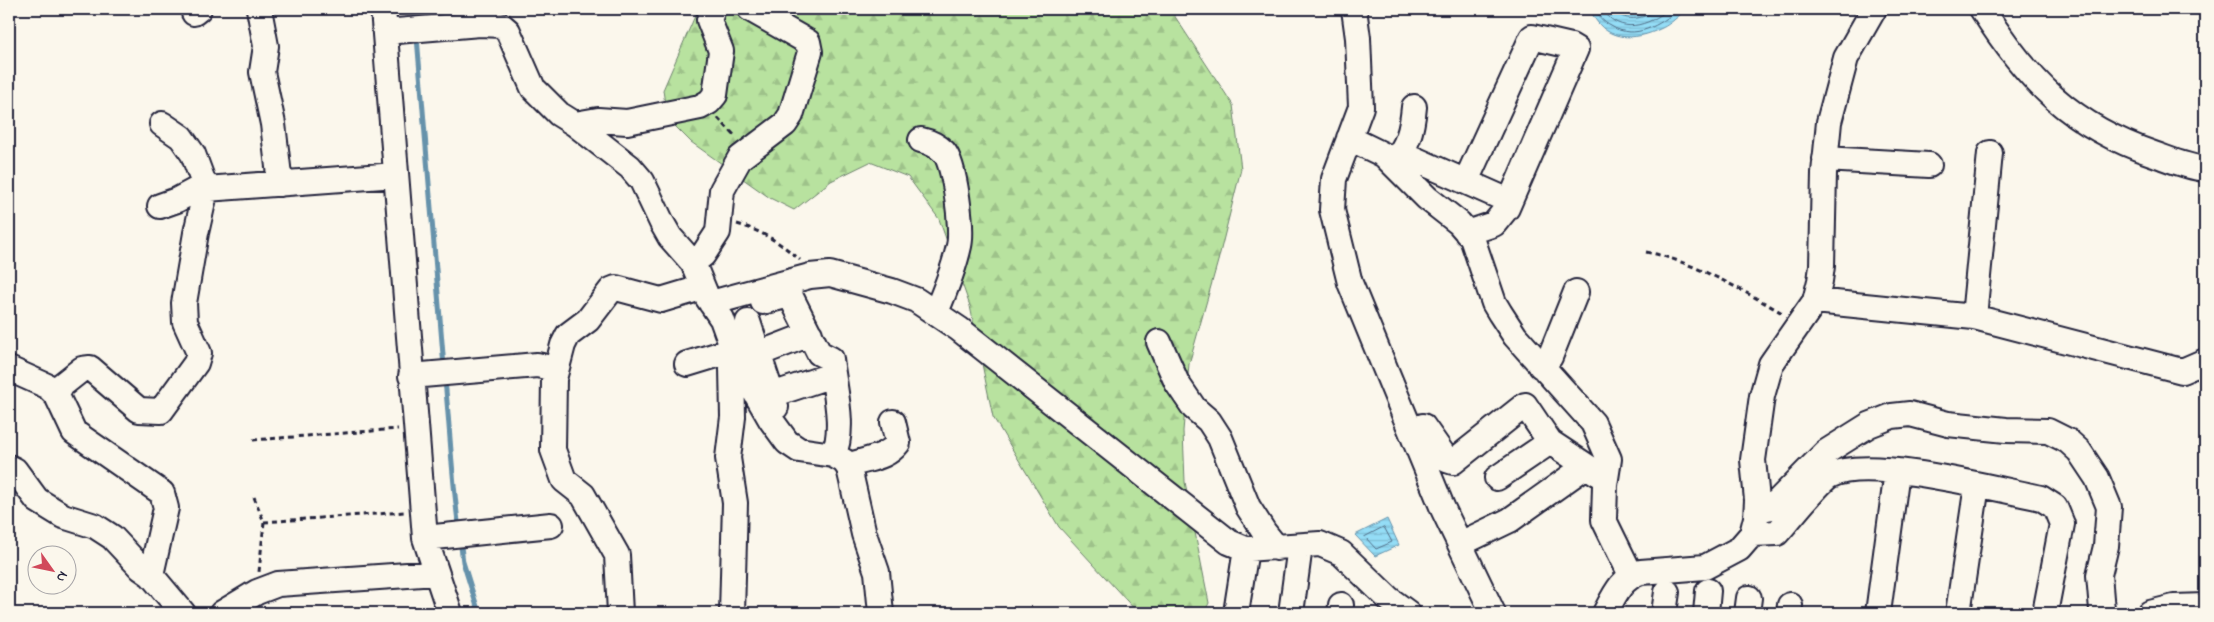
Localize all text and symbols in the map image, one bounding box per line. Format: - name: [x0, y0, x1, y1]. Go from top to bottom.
- north arrow: [28, 544, 78, 594]
- text: N: [50, 567, 73, 586]

